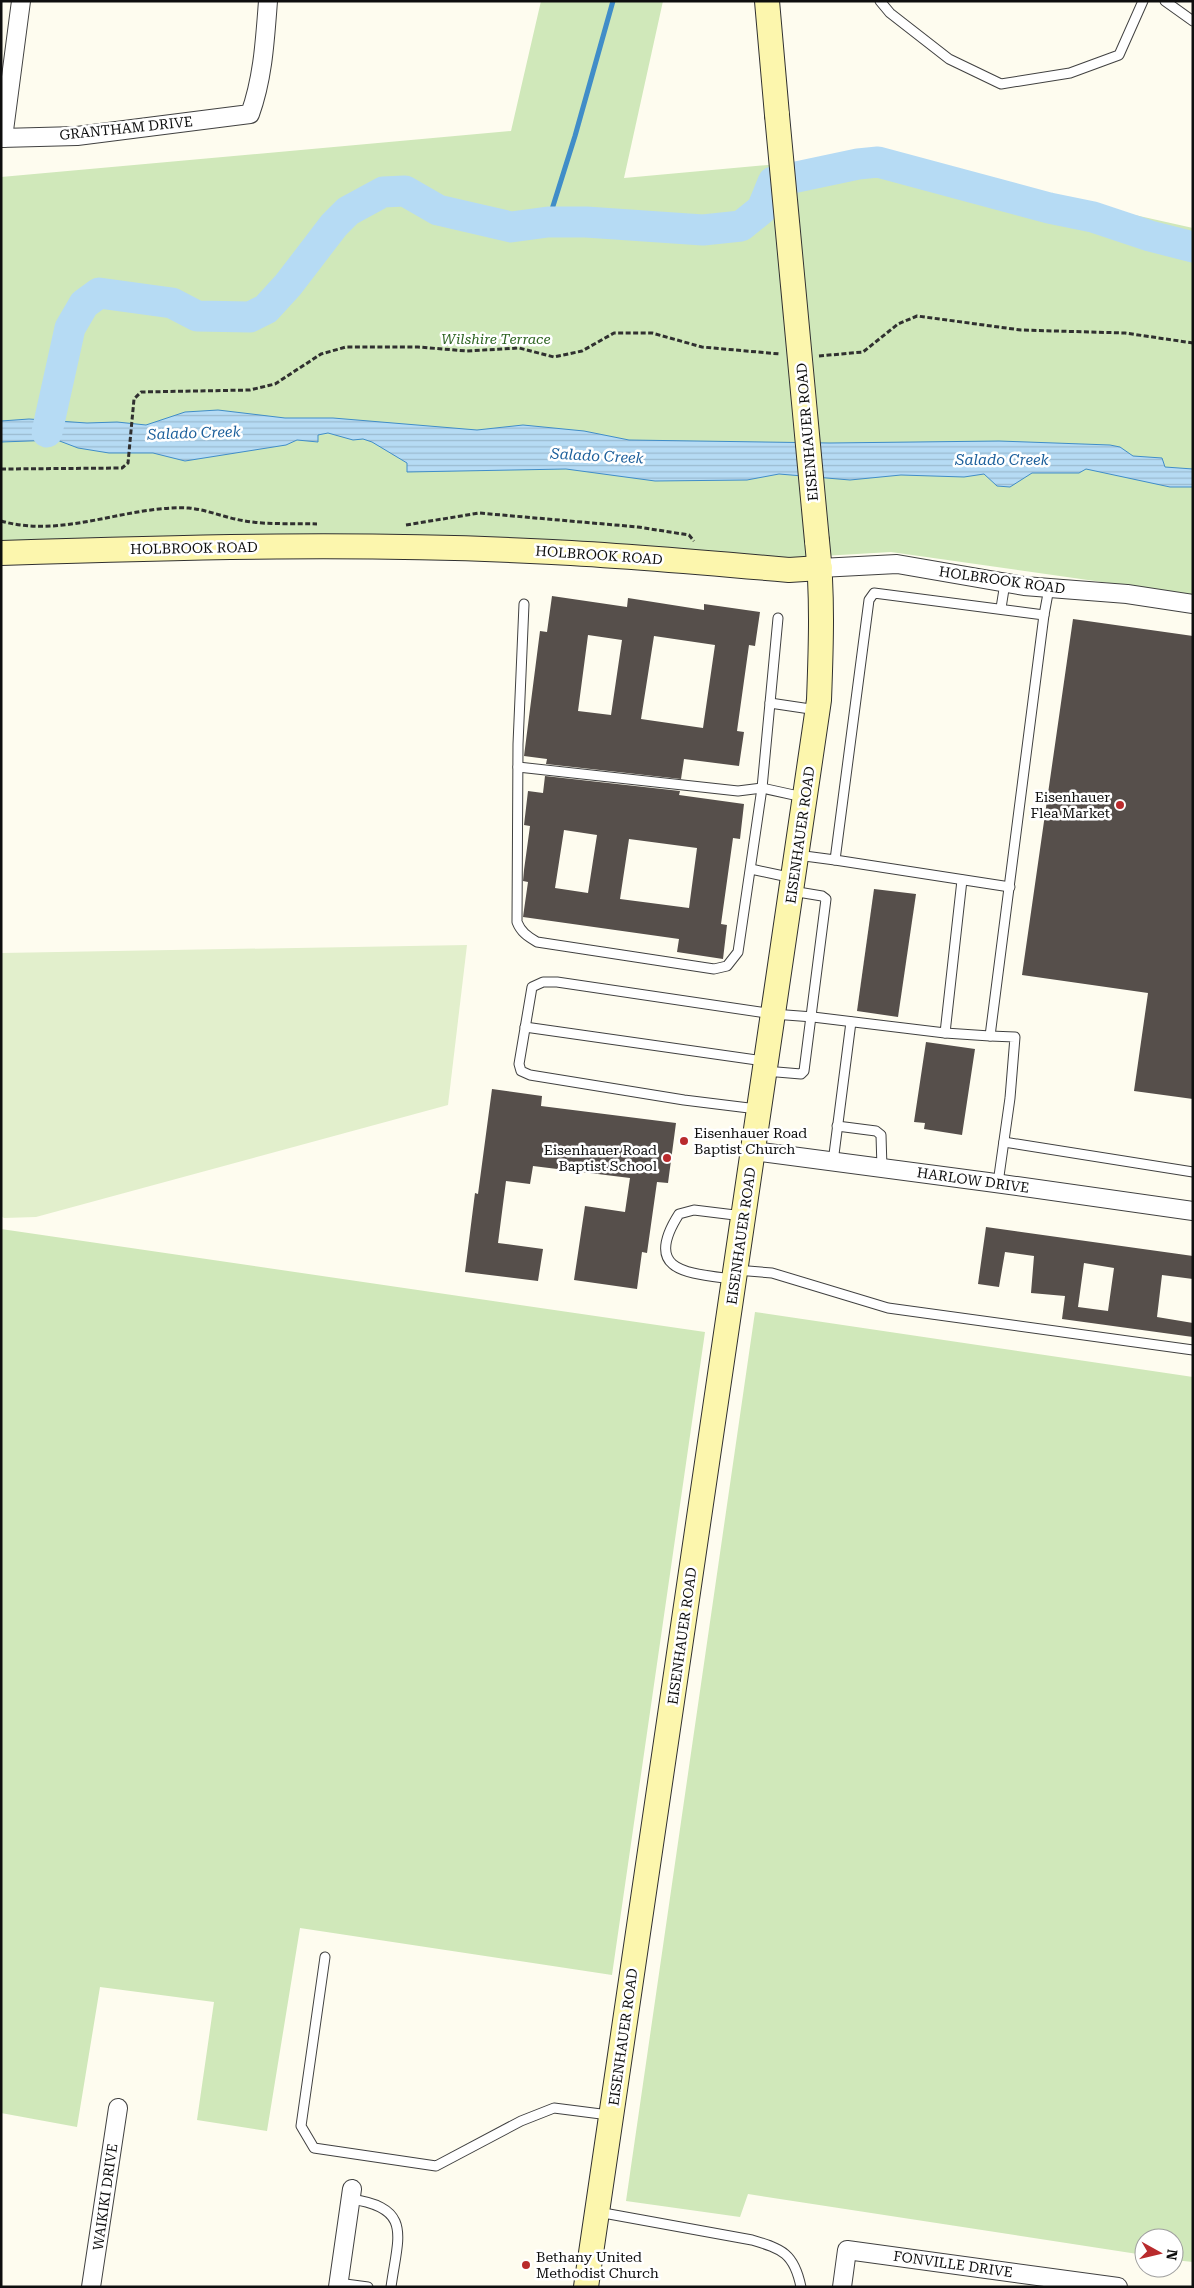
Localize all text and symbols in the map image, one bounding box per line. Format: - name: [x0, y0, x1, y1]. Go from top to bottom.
- street label: GRANTHAM DRIVE: [59, 113, 193, 143]
- park label: Wilshire Terrace: [441, 331, 551, 347]
- street label: EISENHAUER ROAD: [793, 362, 821, 502]
- water label: Salado Creek: [146, 422, 242, 444]
- water label: Salado Creek: [549, 445, 645, 467]
- water label: Salado Creek: [954, 451, 1050, 469]
- street label: HOLBROOK ROAD: [130, 539, 258, 557]
- street label: HOLBROOK ROAD: [535, 543, 663, 567]
- street label: HOLBROOK ROAD: [938, 563, 1066, 597]
- street label: EISENHAUER ROAD: [782, 765, 818, 905]
- place label: Eisenhauer Flea Market: [1031, 789, 1110, 821]
- marker: Eisenhauer Flea Market: [1114, 799, 1126, 811]
- place label: Eisenhauer Road Baptist Church: [694, 1125, 807, 1157]
- marker: Eisenhauer Road Baptist Church: [678, 1135, 690, 1147]
- place label: Eisenhauer Road Baptist School: [544, 1142, 658, 1174]
- marker: Eisenhauer Road Baptist School: [661, 1152, 673, 1164]
- street label: HARLOW DRIVE: [916, 1164, 1030, 1196]
- street label: EISENHAUER ROAD: [723, 1166, 759, 1306]
- street label: EISENHAUER ROAD: [664, 1566, 700, 1706]
- street label: EISENHAUER ROAD: [605, 1967, 641, 2107]
- street label: WAIKIKI DRIVE: [90, 2143, 120, 2251]
- north arrow: [1134, 2228, 1184, 2278]
- street label: FONVILLE DRIVE: [892, 2248, 1014, 2280]
- text: N: [1163, 2248, 1181, 2261]
- place label: Bethany United Methodist Church: [536, 2249, 659, 2281]
- marker: Bethany United Methodist Church: [520, 2259, 532, 2271]

